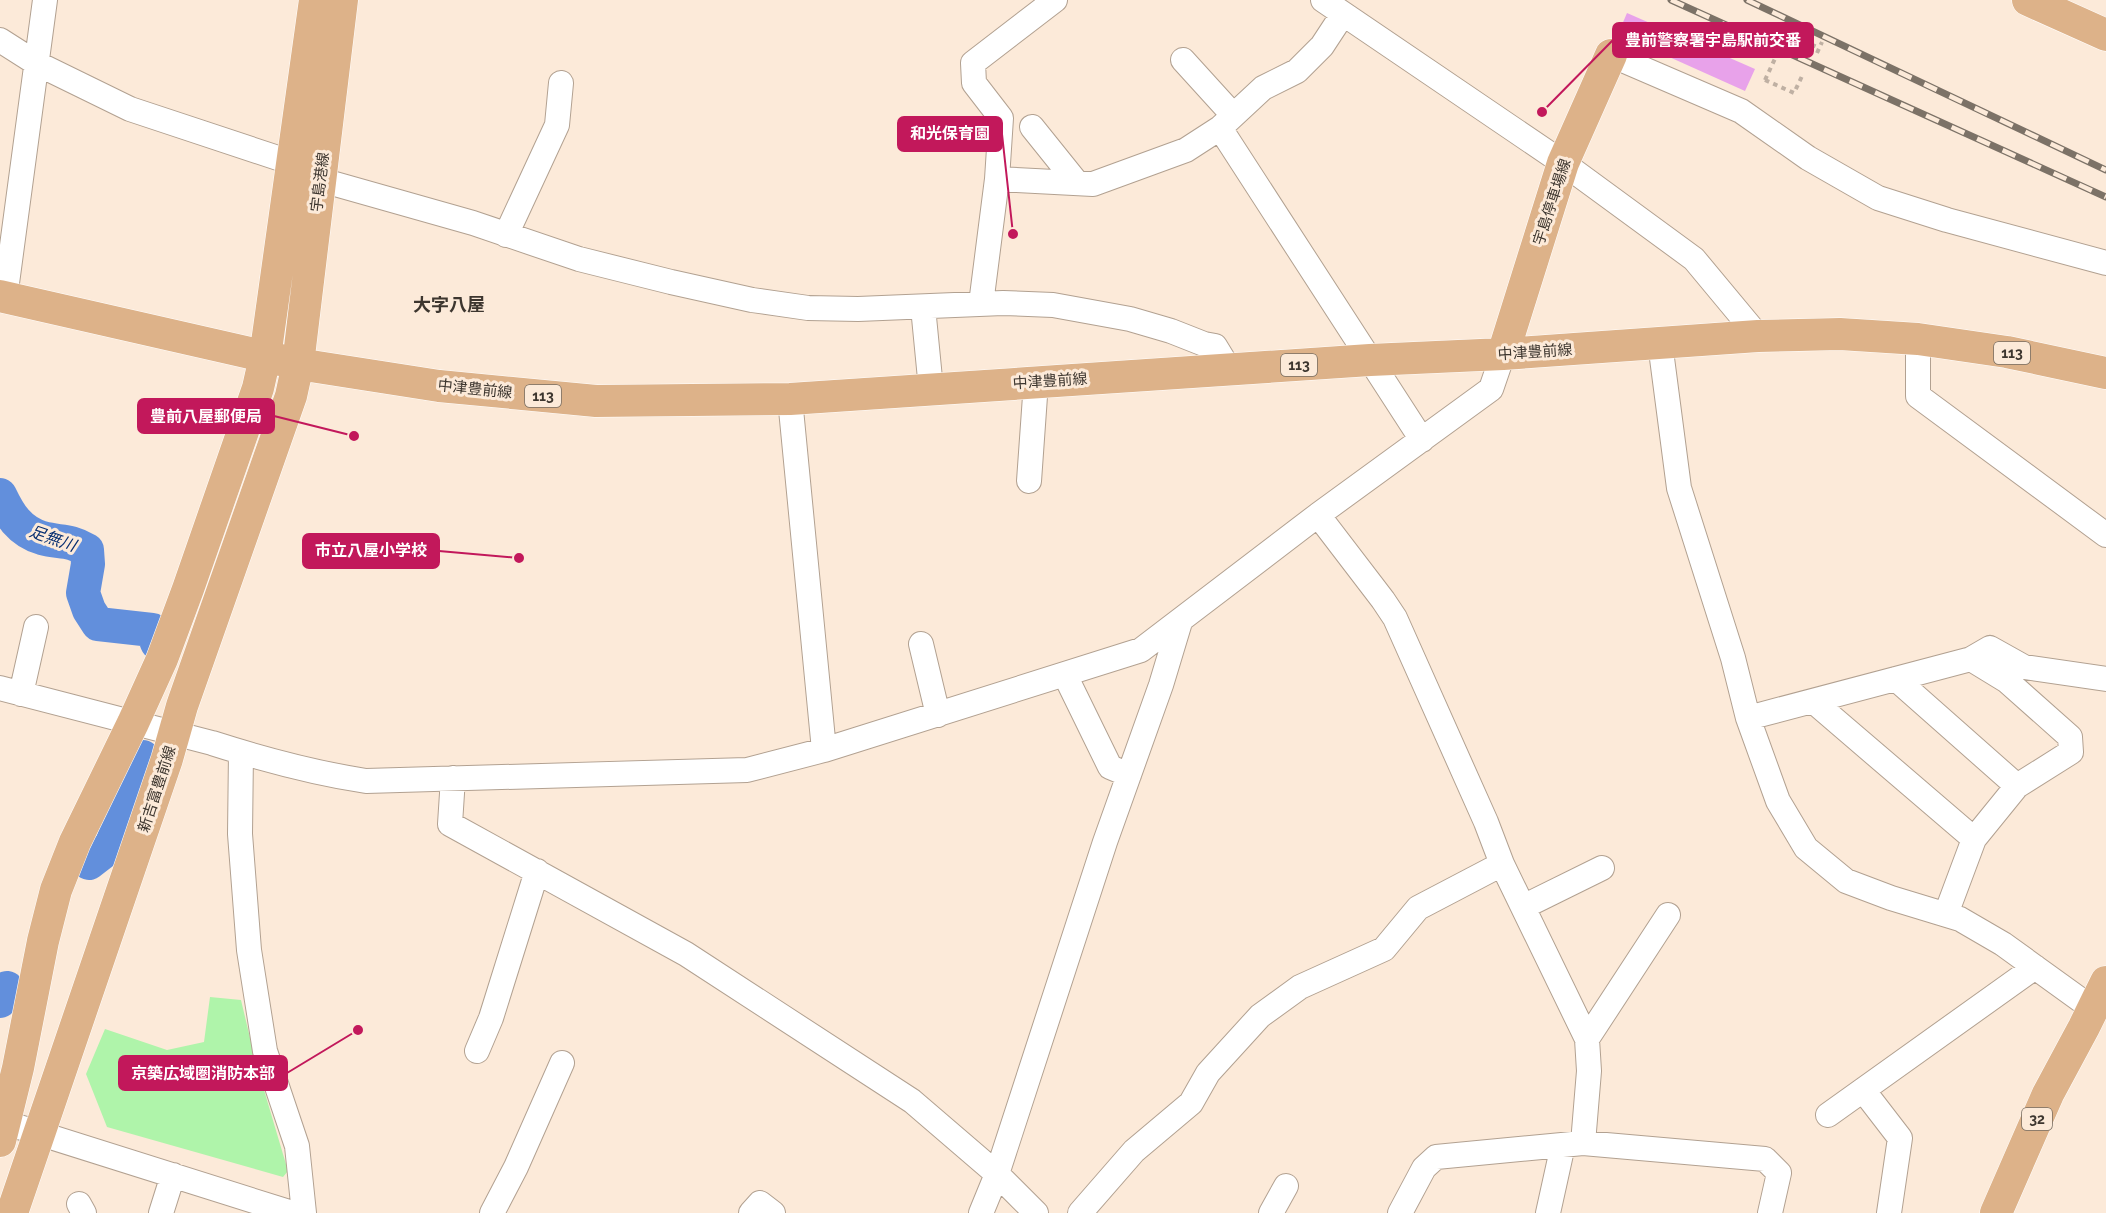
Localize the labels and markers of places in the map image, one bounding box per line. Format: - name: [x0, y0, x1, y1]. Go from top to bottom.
- callout: 豊前警察署宇島駅前交番: [1613, 23, 1813, 57]
- callout: 和光保育園: [898, 117, 1002, 151]
- callout: 豊前八屋郵便局: [138, 399, 274, 433]
- callout: 市立八屋小学校: [303, 534, 439, 568]
- callout: 京築広域圏消防本部: [119, 1056, 287, 1090]

